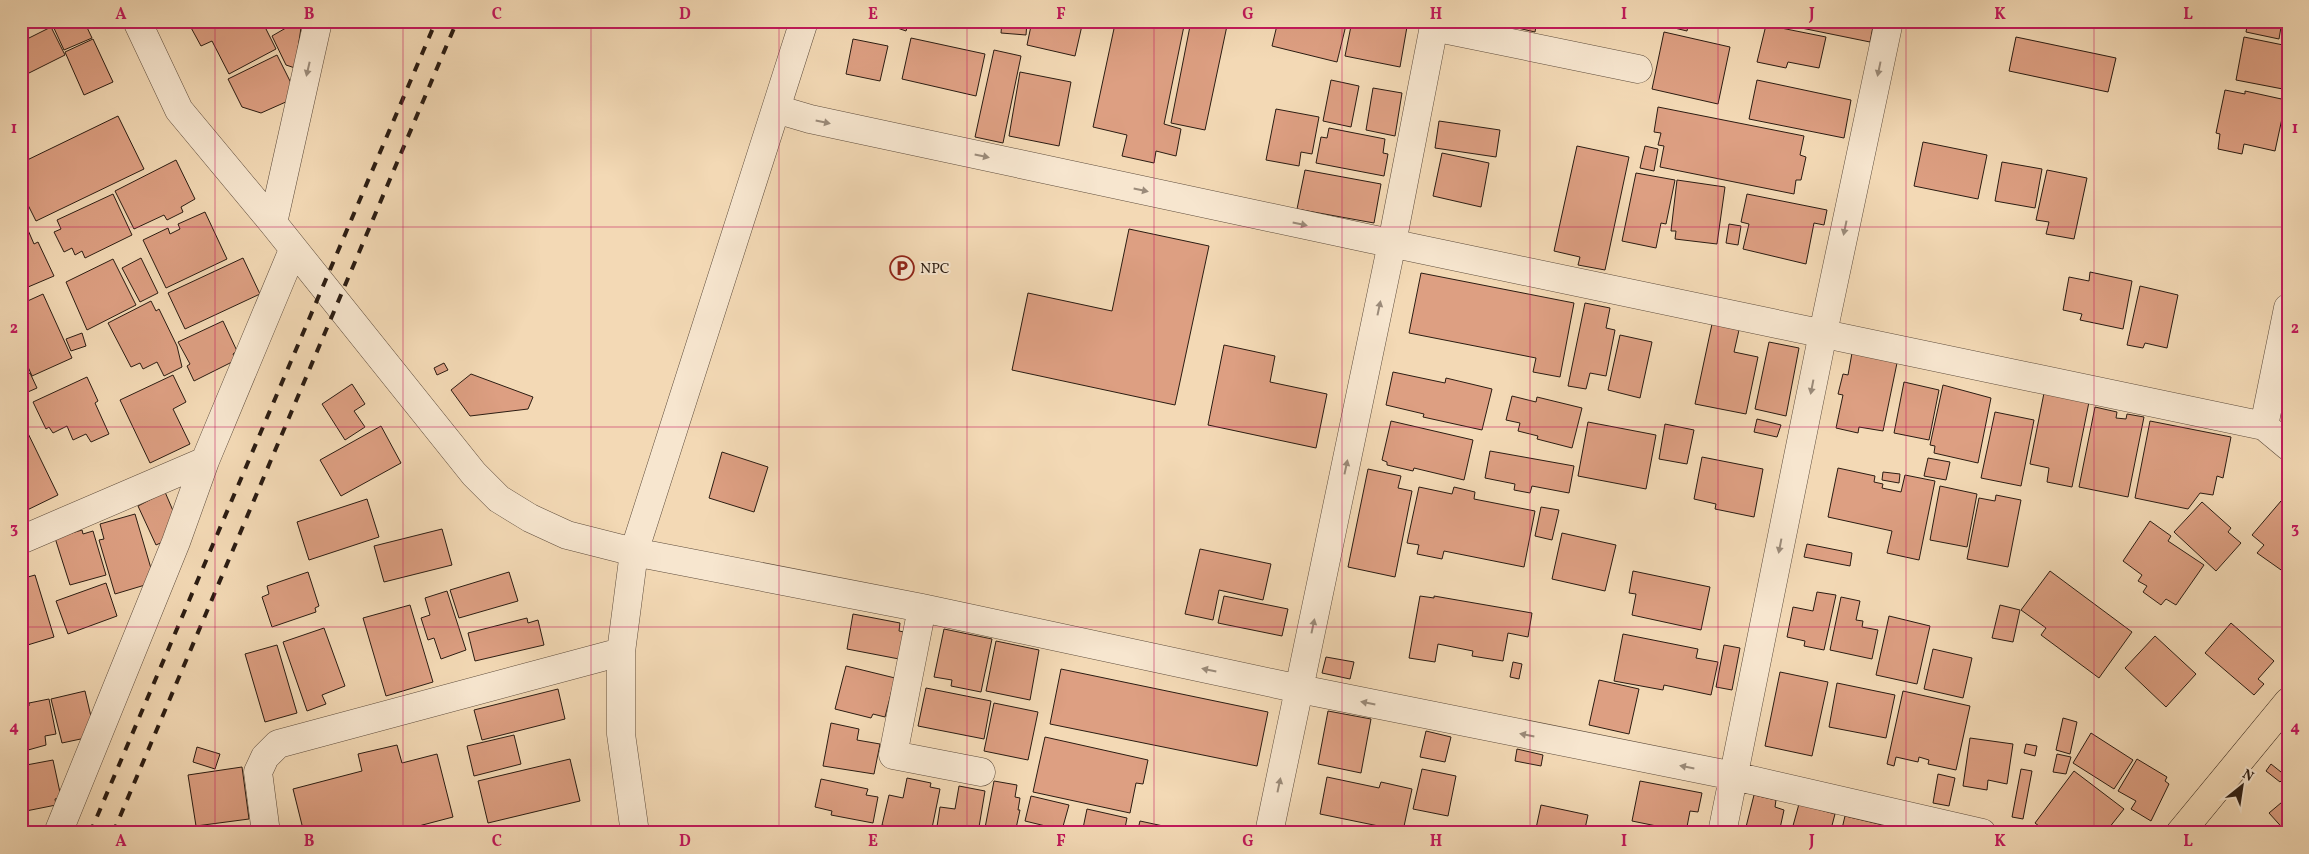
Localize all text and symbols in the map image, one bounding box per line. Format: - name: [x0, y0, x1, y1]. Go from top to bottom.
- text: A: [115, 4, 127, 26]
- text: B: [304, 4, 315, 26]
- text: C: [492, 4, 502, 26]
- text: D: [679, 4, 691, 26]
- text: E: [868, 4, 878, 26]
- text: F: [1056, 4, 1066, 26]
- text: G: [1242, 4, 1254, 26]
- text: H: [1430, 4, 1442, 26]
- text: I: [1621, 4, 1627, 26]
- text: J: [1808, 4, 1815, 26]
- text: K: [1994, 4, 2006, 26]
- text: L: [2183, 4, 2193, 26]
- one-way arrow: [304, 61, 312, 76]
- one-way arrow: [1875, 61, 1883, 76]
- text: 1: [11, 118, 17, 140]
- one-way arrow: [816, 118, 831, 126]
- text: 1: [2292, 118, 2298, 140]
- one-way arrow: [975, 152, 990, 160]
- one-way arrow: [1133, 186, 1149, 194]
- one-way arrow: [1292, 220, 1307, 228]
- one-way arrow: [1841, 220, 1849, 236]
- parking icon: NPC: [889, 255, 915, 281]
- place label: NPC: [920, 259, 950, 280]
- one-way arrow: [1375, 300, 1383, 315]
- text: 2: [10, 318, 18, 340]
- text: 2: [2291, 318, 2299, 340]
- one-way arrow: [1808, 379, 1816, 395]
- one-way arrow: [1342, 459, 1350, 475]
- text: 3: [10, 518, 18, 540]
- text: 3: [2291, 518, 2299, 540]
- one-way arrow: [1776, 539, 1784, 555]
- one-way arrow: [1309, 619, 1317, 634]
- one-way arrow: [1200, 665, 1216, 673]
- one-way arrow: [1360, 698, 1376, 706]
- text: 4: [9, 717, 19, 739]
- text: 4: [2290, 717, 2300, 739]
- one-way arrow: [1519, 730, 1535, 738]
- north arrow: [2216, 762, 2266, 812]
- one-way arrow: [1679, 763, 1694, 771]
- text: N: [2239, 765, 2257, 787]
- one-way arrow: [1275, 778, 1283, 793]
- text: A: [115, 831, 127, 853]
- text: B: [304, 831, 315, 853]
- text: C: [492, 831, 502, 853]
- text: D: [679, 831, 691, 853]
- text: E: [868, 831, 878, 853]
- text: F: [1056, 831, 1066, 853]
- text: G: [1242, 831, 1254, 853]
- text: H: [1430, 831, 1442, 853]
- text: I: [1621, 831, 1627, 853]
- text: J: [1808, 831, 1815, 853]
- text: K: [1994, 831, 2006, 853]
- text: L: [2183, 831, 2193, 853]

